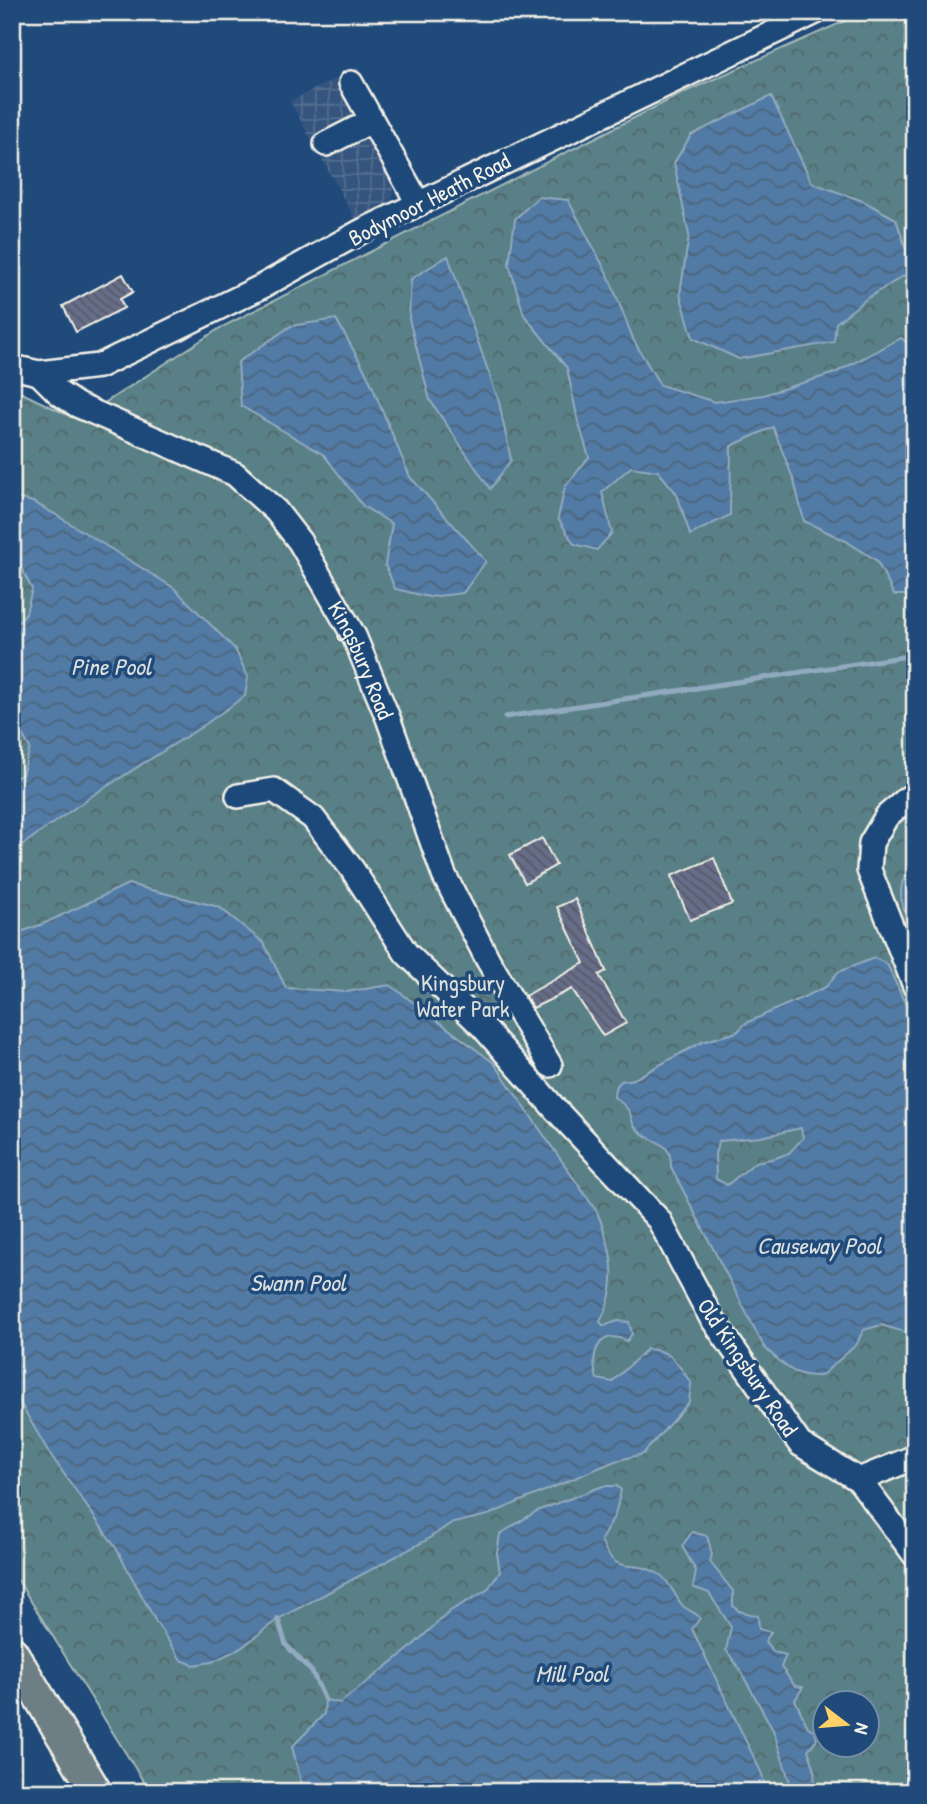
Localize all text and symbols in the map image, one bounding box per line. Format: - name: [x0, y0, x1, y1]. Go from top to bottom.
- street label: Bodymoor Heath Road: [343, 145, 515, 253]
- street label: Kingsbury Road: [321, 595, 402, 724]
- water label: Pine Pool: [71, 650, 153, 682]
- park label: Kingsbury Water Park: [417, 967, 510, 1024]
- water label: Causeway Pool: [757, 1229, 883, 1262]
- water label: Swann Pool: [250, 1266, 348, 1298]
- street label: Old Kingsbury Road: [690, 1292, 806, 1442]
- water label: Mill Pool: [536, 1657, 610, 1689]
- north arrow: [811, 1688, 881, 1758]
- text: N: [848, 1720, 876, 1737]

